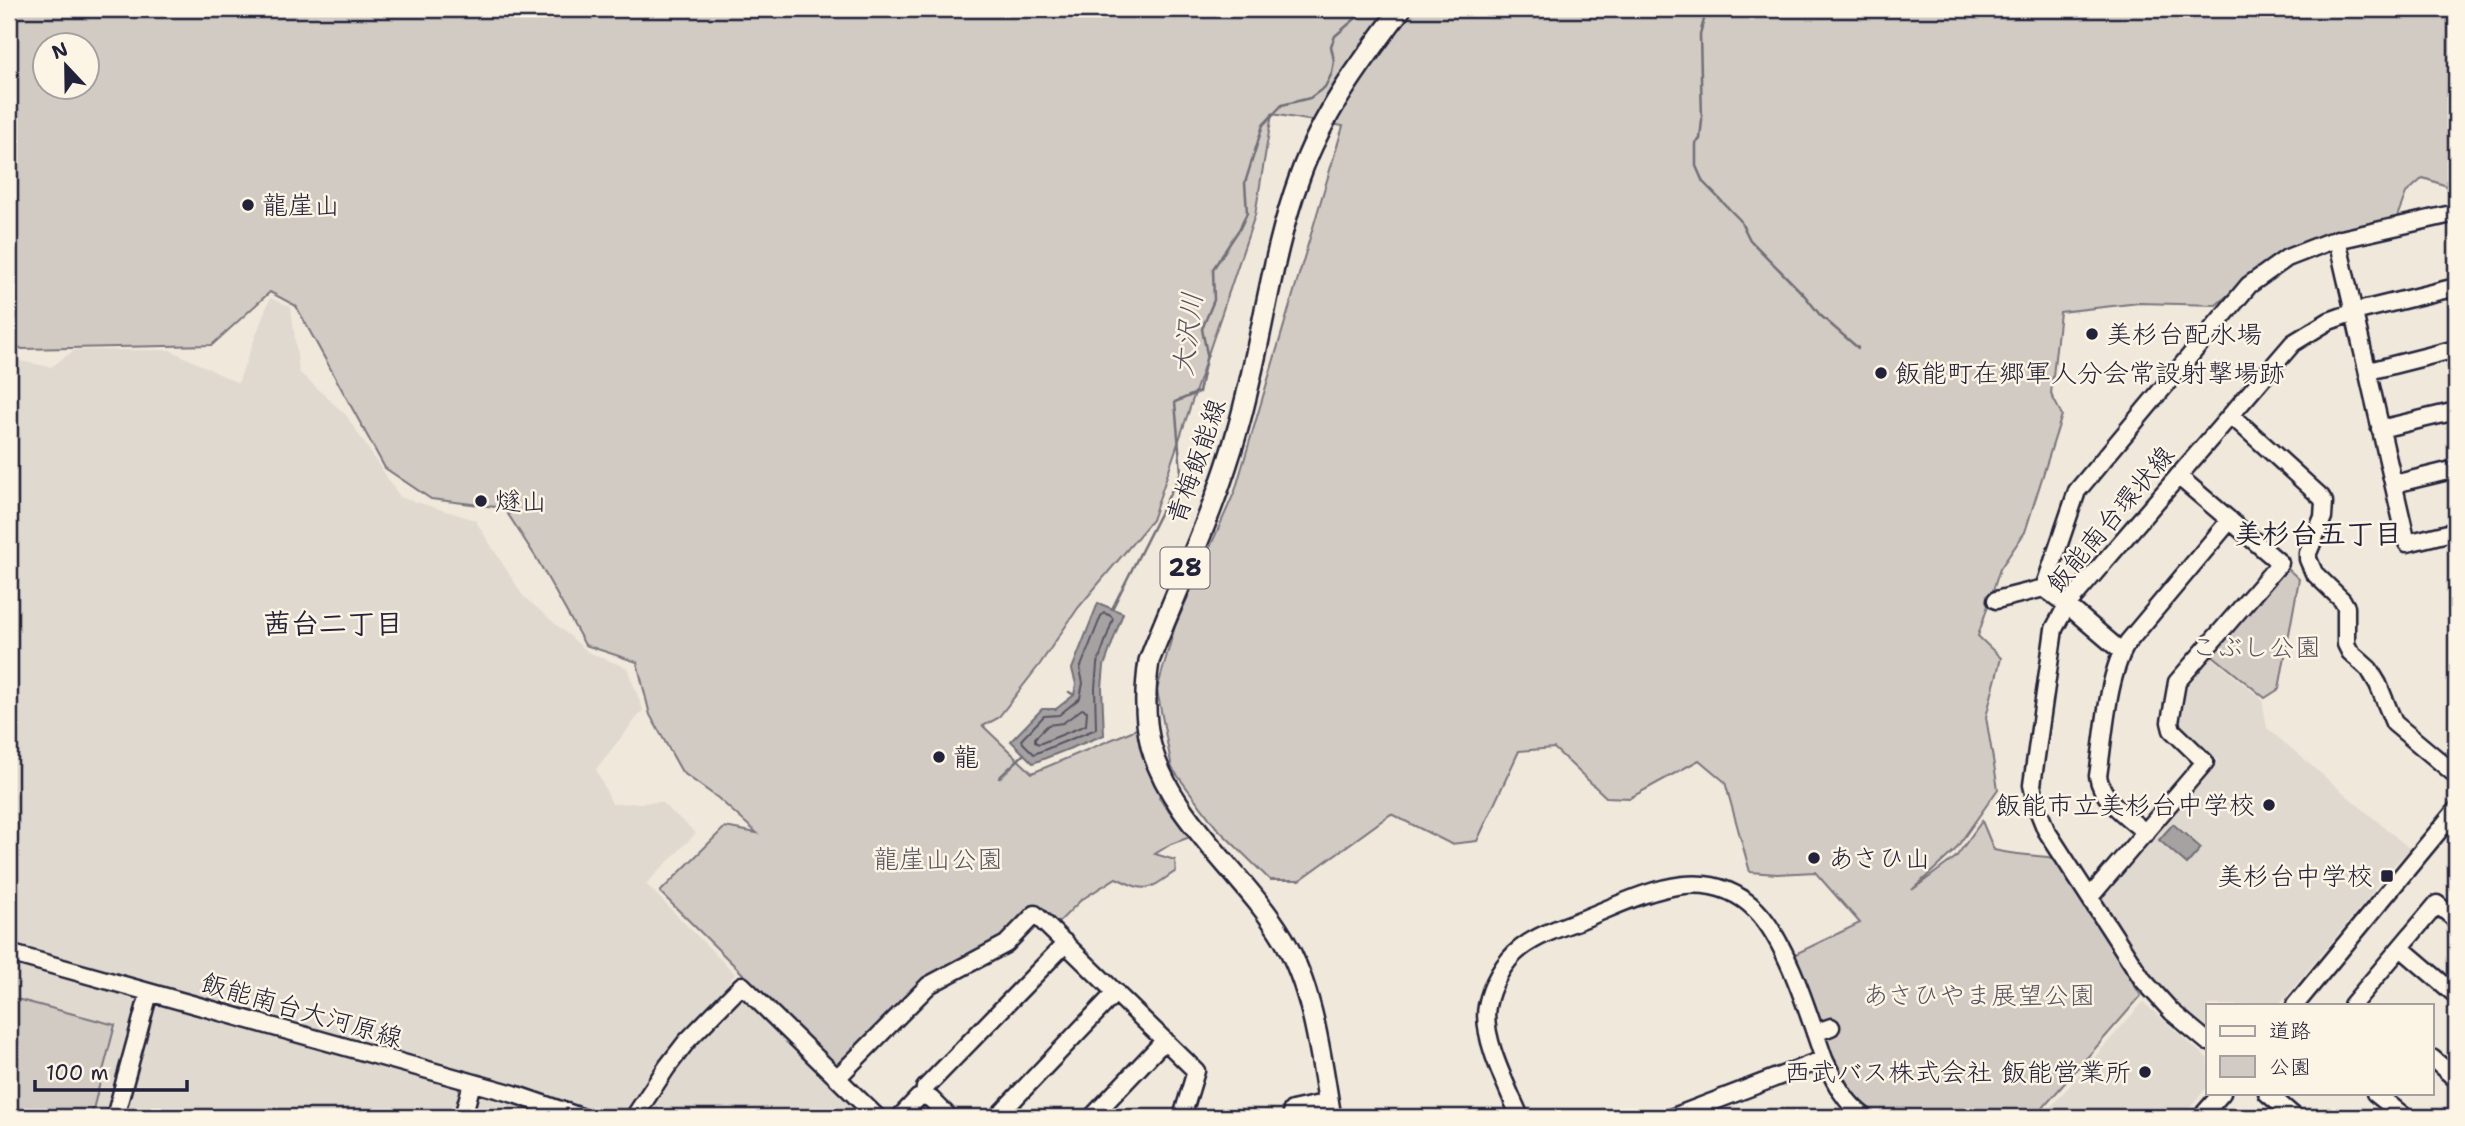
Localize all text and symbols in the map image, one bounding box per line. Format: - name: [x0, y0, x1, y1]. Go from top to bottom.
- north arrow: [32, 32, 102, 102]
- text: N: [48, 36, 71, 65]
- place label: 龍崖山: [262, 187, 340, 222]
- marker: 龍崖山: [240, 197, 256, 213]
- water label: 大沢川: [1163, 290, 1211, 378]
- place label: 美杉台配水場: [2106, 316, 2262, 351]
- marker: 美杉台配水場: [2084, 326, 2100, 342]
- place label: 飯能町在郷軍人分会常設射撃場跡: [1895, 355, 2285, 390]
- marker: 飯能町在郷軍人分会常設射撃場跡: [1873, 365, 1889, 381]
- street label: 青梅飯能線: [1158, 394, 1233, 528]
- street label: 飯能南台環状線: [2038, 438, 2182, 600]
- place label: 燧山: [495, 483, 547, 518]
- marker: 燧山: [473, 493, 489, 509]
- district label: 美杉台五丁目: [2234, 514, 2402, 552]
- road number: 28: [1160, 548, 1210, 588]
- district label: 茜台二丁目: [263, 604, 403, 642]
- park label: こぶし公園: [2191, 629, 2321, 664]
- place label: 龍: [953, 739, 979, 774]
- marker: 龍: [931, 749, 947, 765]
- place label: 飯能市立美杉台中学校: [1995, 787, 2255, 822]
- marker: 飯能市立美杉台中学校: [2261, 797, 2277, 813]
- place label: あさひ山: [1828, 840, 1930, 875]
- park label: 龍崖山公園: [873, 841, 1003, 876]
- marker: あさひ山: [1806, 850, 1822, 866]
- place label: 美杉台中学校: [2217, 858, 2373, 893]
- marker: 美杉台中学校: [2379, 868, 2395, 884]
- street label: 飯能南台大河原線: [197, 964, 407, 1055]
- park label: あさひやま展望公園: [1863, 977, 2095, 1012]
- legend: [2206, 1004, 2434, 1094]
- text: 道路: [2269, 1017, 2311, 1045]
- scale bar: [35, 1049, 187, 1093]
- text: 公園: [2269, 1053, 2311, 1081]
- place label: 西武バス株式会社 飯能営業所: [1784, 1054, 2131, 1089]
- text: 100 m: [46, 1059, 109, 1087]
- marker: 西武バス株式会社 飯能営業所: [2137, 1064, 2153, 1080]

